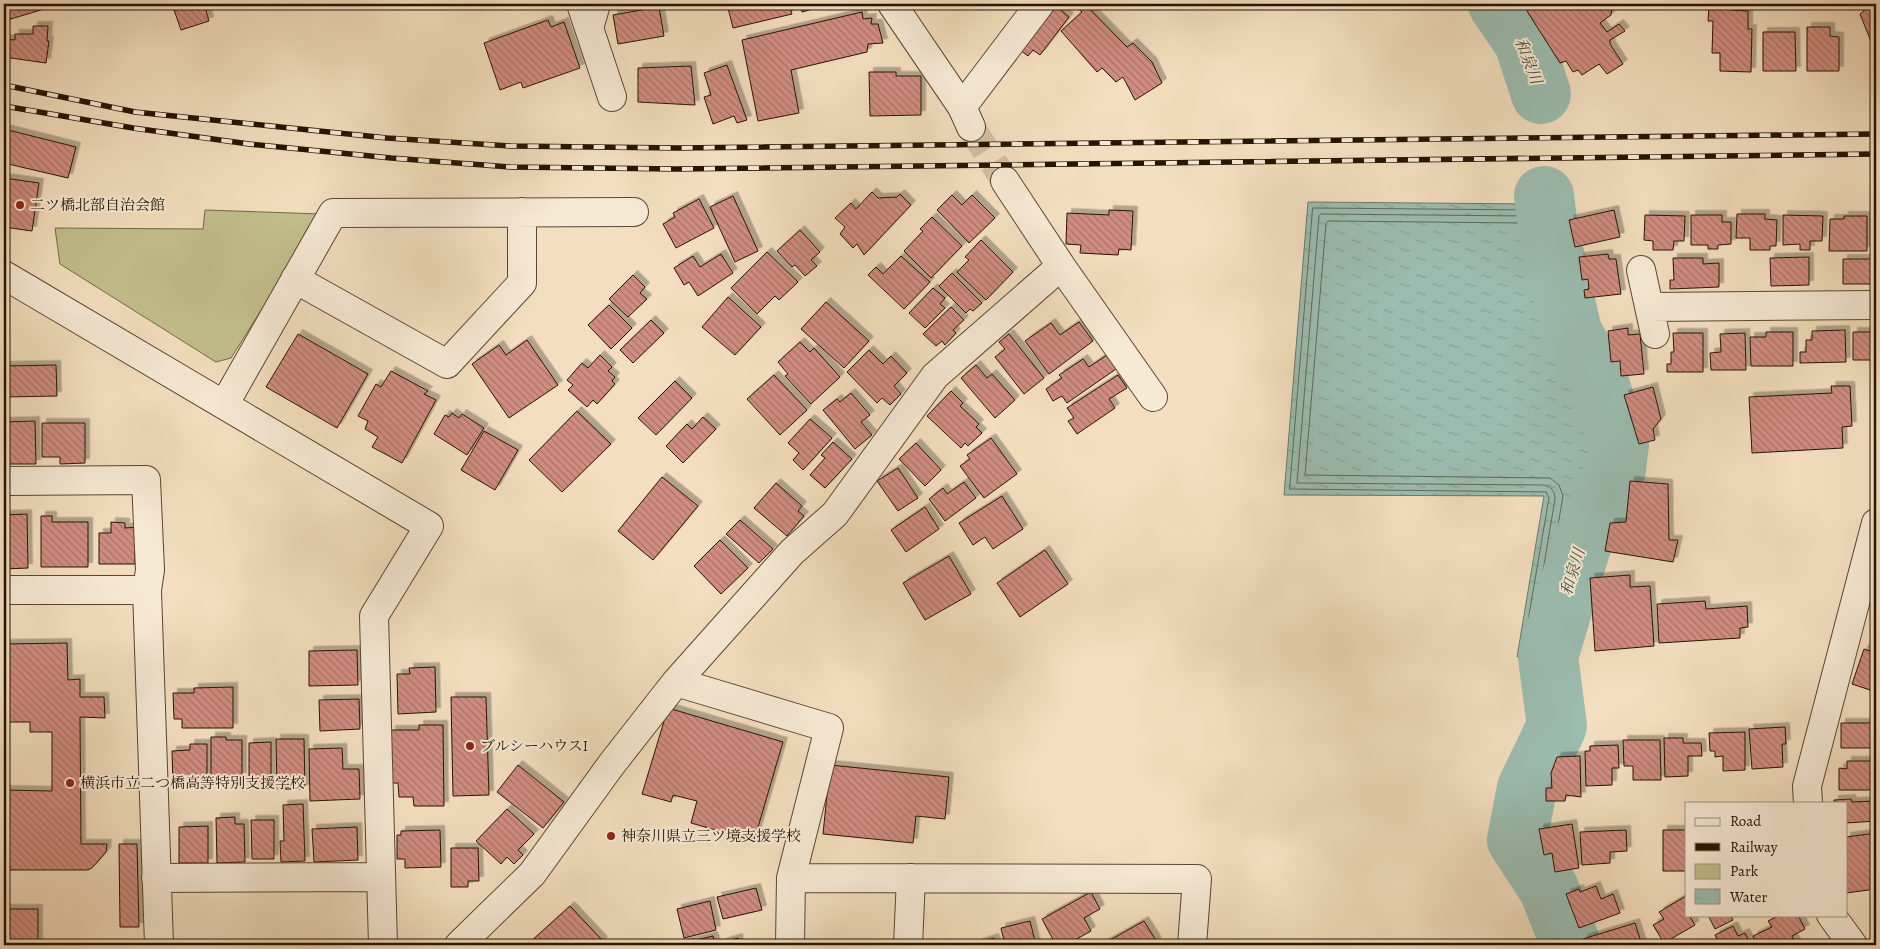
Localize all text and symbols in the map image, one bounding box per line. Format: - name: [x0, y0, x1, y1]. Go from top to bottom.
- water label: 和泉川: [1509, 35, 1548, 89]
- place label: 二ツ橋北部自治会館: [30, 195, 165, 215]
- marker: 二ツ橋北部自治会館: [14, 199, 26, 211]
- water label: 和泉川: [1555, 544, 1591, 598]
- place label: ブルシーハウスI: [480, 736, 588, 756]
- marker: ブルシーハウスI: [464, 740, 476, 752]
- place label: 横浜市立二つ橋高等特別支援学校: [80, 773, 305, 793]
- marker: 横浜市立二つ橋高等特別支援学校: [64, 777, 76, 789]
- legend: [1685, 802, 1848, 916]
- text: Road: [1730, 811, 1762, 831]
- place label: 神奈川県立三ツ境支援学校: [621, 826, 801, 846]
- marker: 神奈川県立三ツ境支援学校: [605, 830, 617, 842]
- text: Railway: [1730, 837, 1778, 857]
- text: Park: [1730, 861, 1759, 881]
- text: Water: [1729, 887, 1767, 907]

